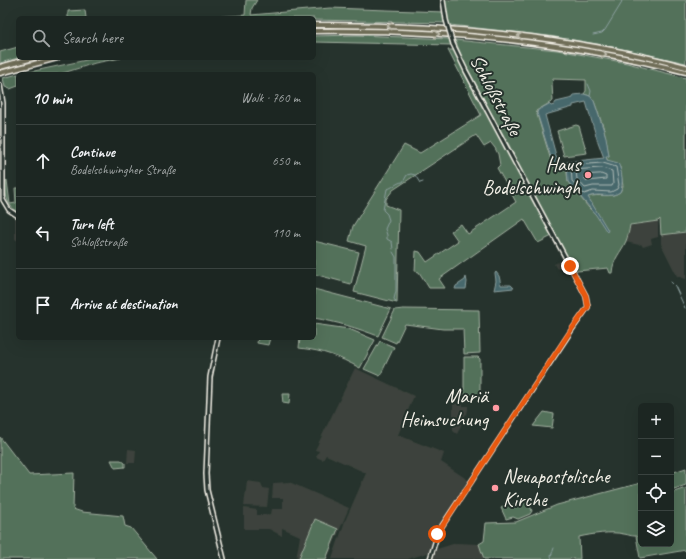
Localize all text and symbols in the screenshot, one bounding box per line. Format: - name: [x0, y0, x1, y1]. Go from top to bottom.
- search box: [16, 16, 316, 60]
- one-way arrow: [387, 22, 393, 30]
- icon: search: [30, 27, 52, 49]
- text: Search here: [62, 29, 123, 48]
- one-way arrow: [434, 29, 440, 38]
- one-way arrow: [516, 32, 523, 41]
- one-way arrow: [600, 49, 607, 58]
- street label: Schloßstraße: [464, 50, 528, 141]
- text: 10 min: [32, 88, 72, 109]
- text: Walk · 760 m: [241, 90, 300, 106]
- text: Continue: [70, 143, 115, 162]
- icon: ahead: [32, 150, 54, 172]
- place label: Haus Bodelschwingh: [483, 152, 582, 200]
- text: 650 m: [272, 153, 300, 169]
- text: Bodelschwingher Straße: [70, 162, 175, 178]
- marker: Haus Bodelschwingh: [583, 170, 593, 180]
- text: Turn left: [70, 215, 113, 234]
- icon: left: [32, 222, 54, 244]
- text: 110 m: [272, 225, 300, 241]
- text: Schloßstraße: [70, 234, 127, 250]
- route end: [561, 257, 579, 275]
- icon: arrive: [32, 294, 54, 316]
- text: Arrive at destination: [70, 295, 177, 314]
- place label: Mariä Heimsuchung: [401, 384, 490, 432]
- marker: Mariä Heimsuchung: [491, 403, 501, 413]
- map controls: [638, 403, 674, 547]
- button: +: [638, 403, 674, 439]
- button: −: [638, 439, 674, 475]
- place label: Neuapostolische Kirche: [503, 464, 611, 512]
- button: locate: [638, 475, 674, 511]
- marker: Neuapostolische Kirche: [490, 483, 500, 493]
- button: layers: [638, 511, 674, 547]
- route start: [428, 525, 446, 543]

